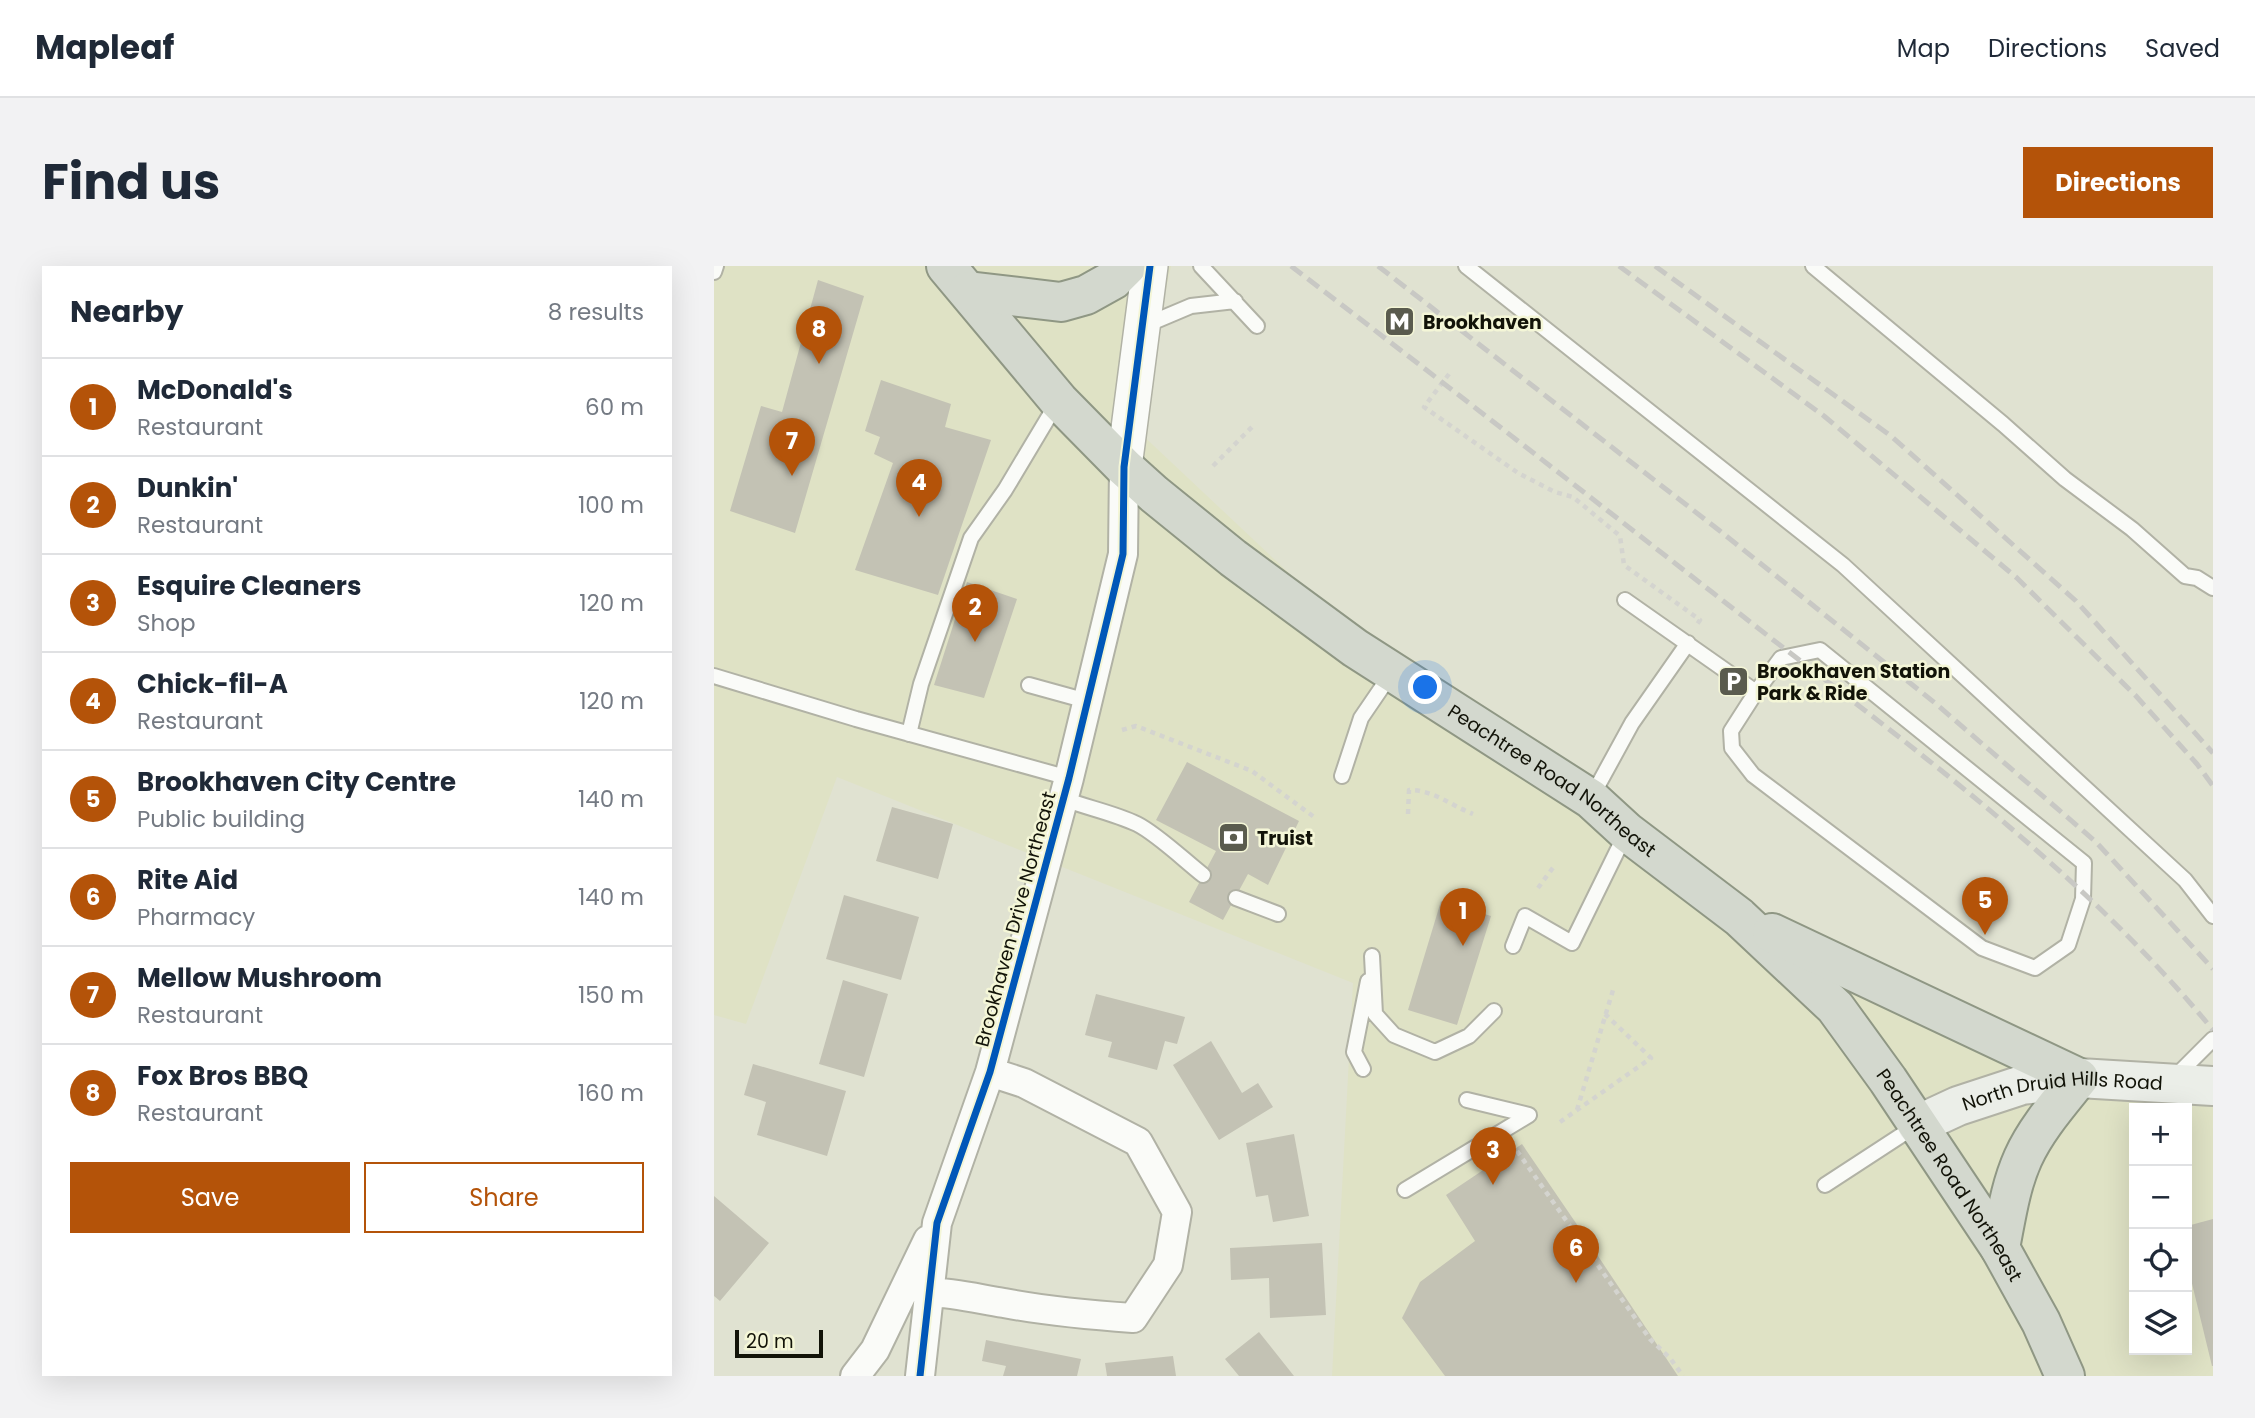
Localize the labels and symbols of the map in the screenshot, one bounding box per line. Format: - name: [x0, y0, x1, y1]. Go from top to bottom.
- metro station icon: Brookhaven: [1383, 305, 1417, 339]
- pin: 8: [796, 306, 842, 364]
- place label: Brookhaven: [1423, 309, 1542, 336]
- pin: 7: [769, 418, 815, 476]
- pin: 4: [896, 459, 942, 517]
- pin: 2: [952, 584, 998, 642]
- place label: Brookhaven Station Park & Ride: [1757, 658, 1950, 707]
- parking icon: Brookhaven Station Park & Ride: [1717, 665, 1751, 699]
- your location: [1408, 670, 1442, 704]
- street label: Peachtree Road Northeast: [1442, 698, 1662, 863]
- street label: Brookhaven Drive Northeast: [968, 788, 1063, 1050]
- bank icon: Truist: [1217, 821, 1251, 855]
- place label: Truist: [1257, 825, 1313, 852]
- pin: 5: [1962, 877, 2008, 935]
- pin: 1: [1440, 888, 1486, 946]
- street label: Peachtree Road Northeast: [1870, 1063, 2029, 1287]
- street label: North Druid Hills Road: [1959, 1064, 2164, 1118]
- pin: 3: [1470, 1127, 1516, 1185]
- pin: 6: [1553, 1225, 1599, 1283]
- scale bar: [735, 1327, 822, 1359]

